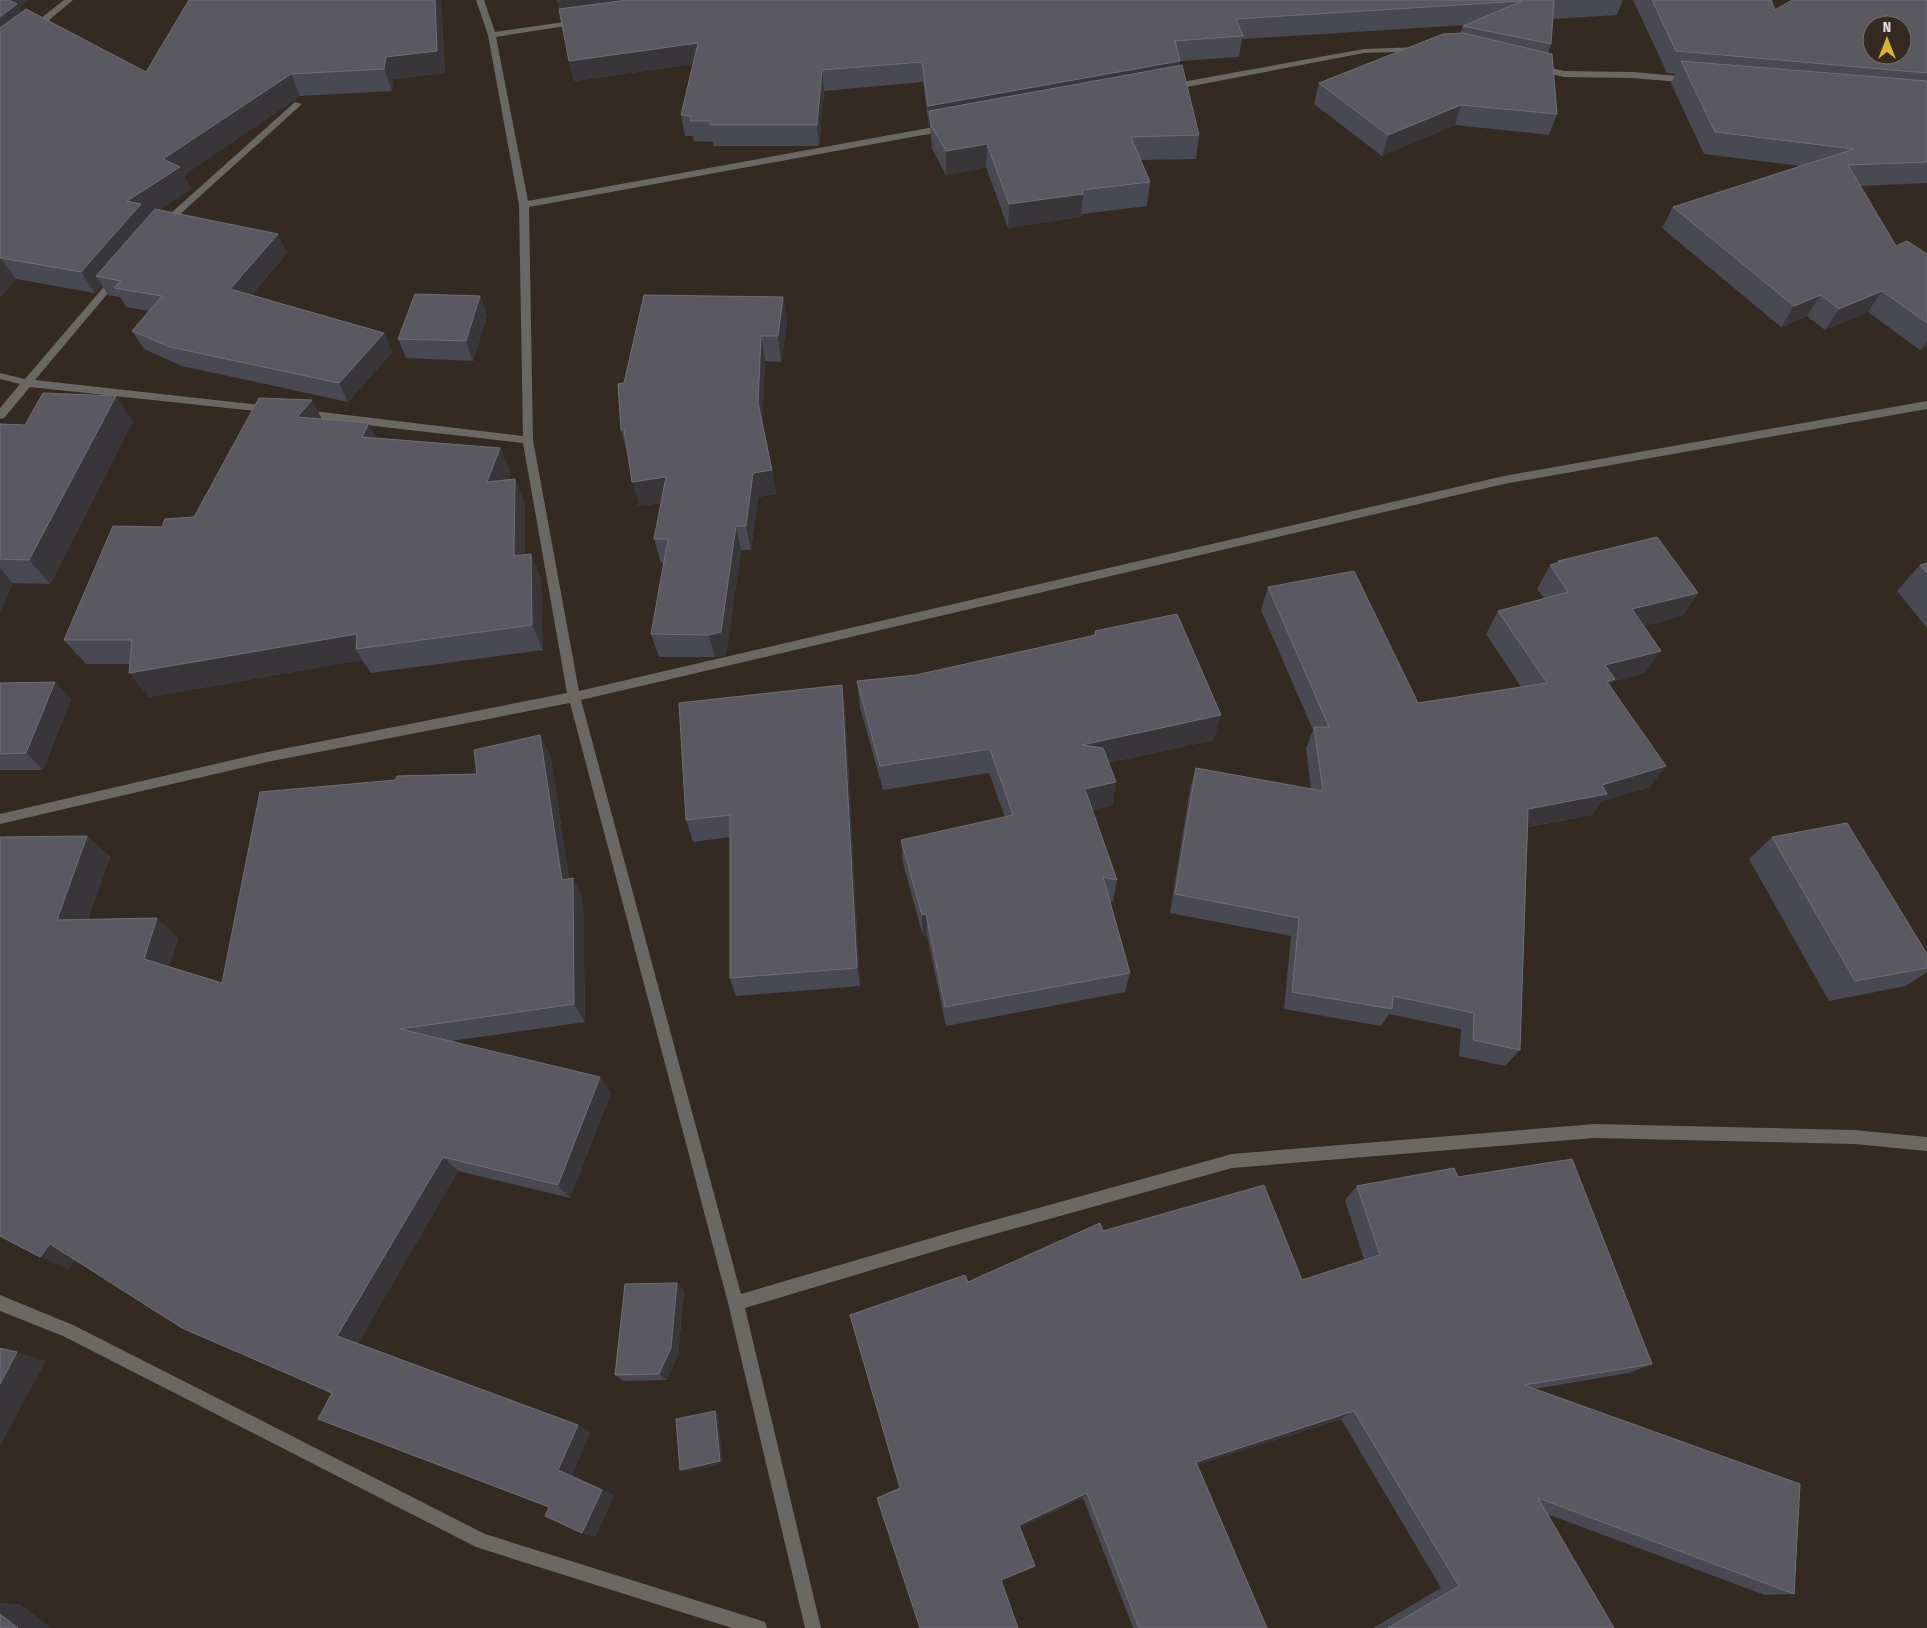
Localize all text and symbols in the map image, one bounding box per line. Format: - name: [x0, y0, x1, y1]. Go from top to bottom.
- north arrow: [1862, 15, 1912, 65]
- text: N: [1883, 19, 1891, 36]

